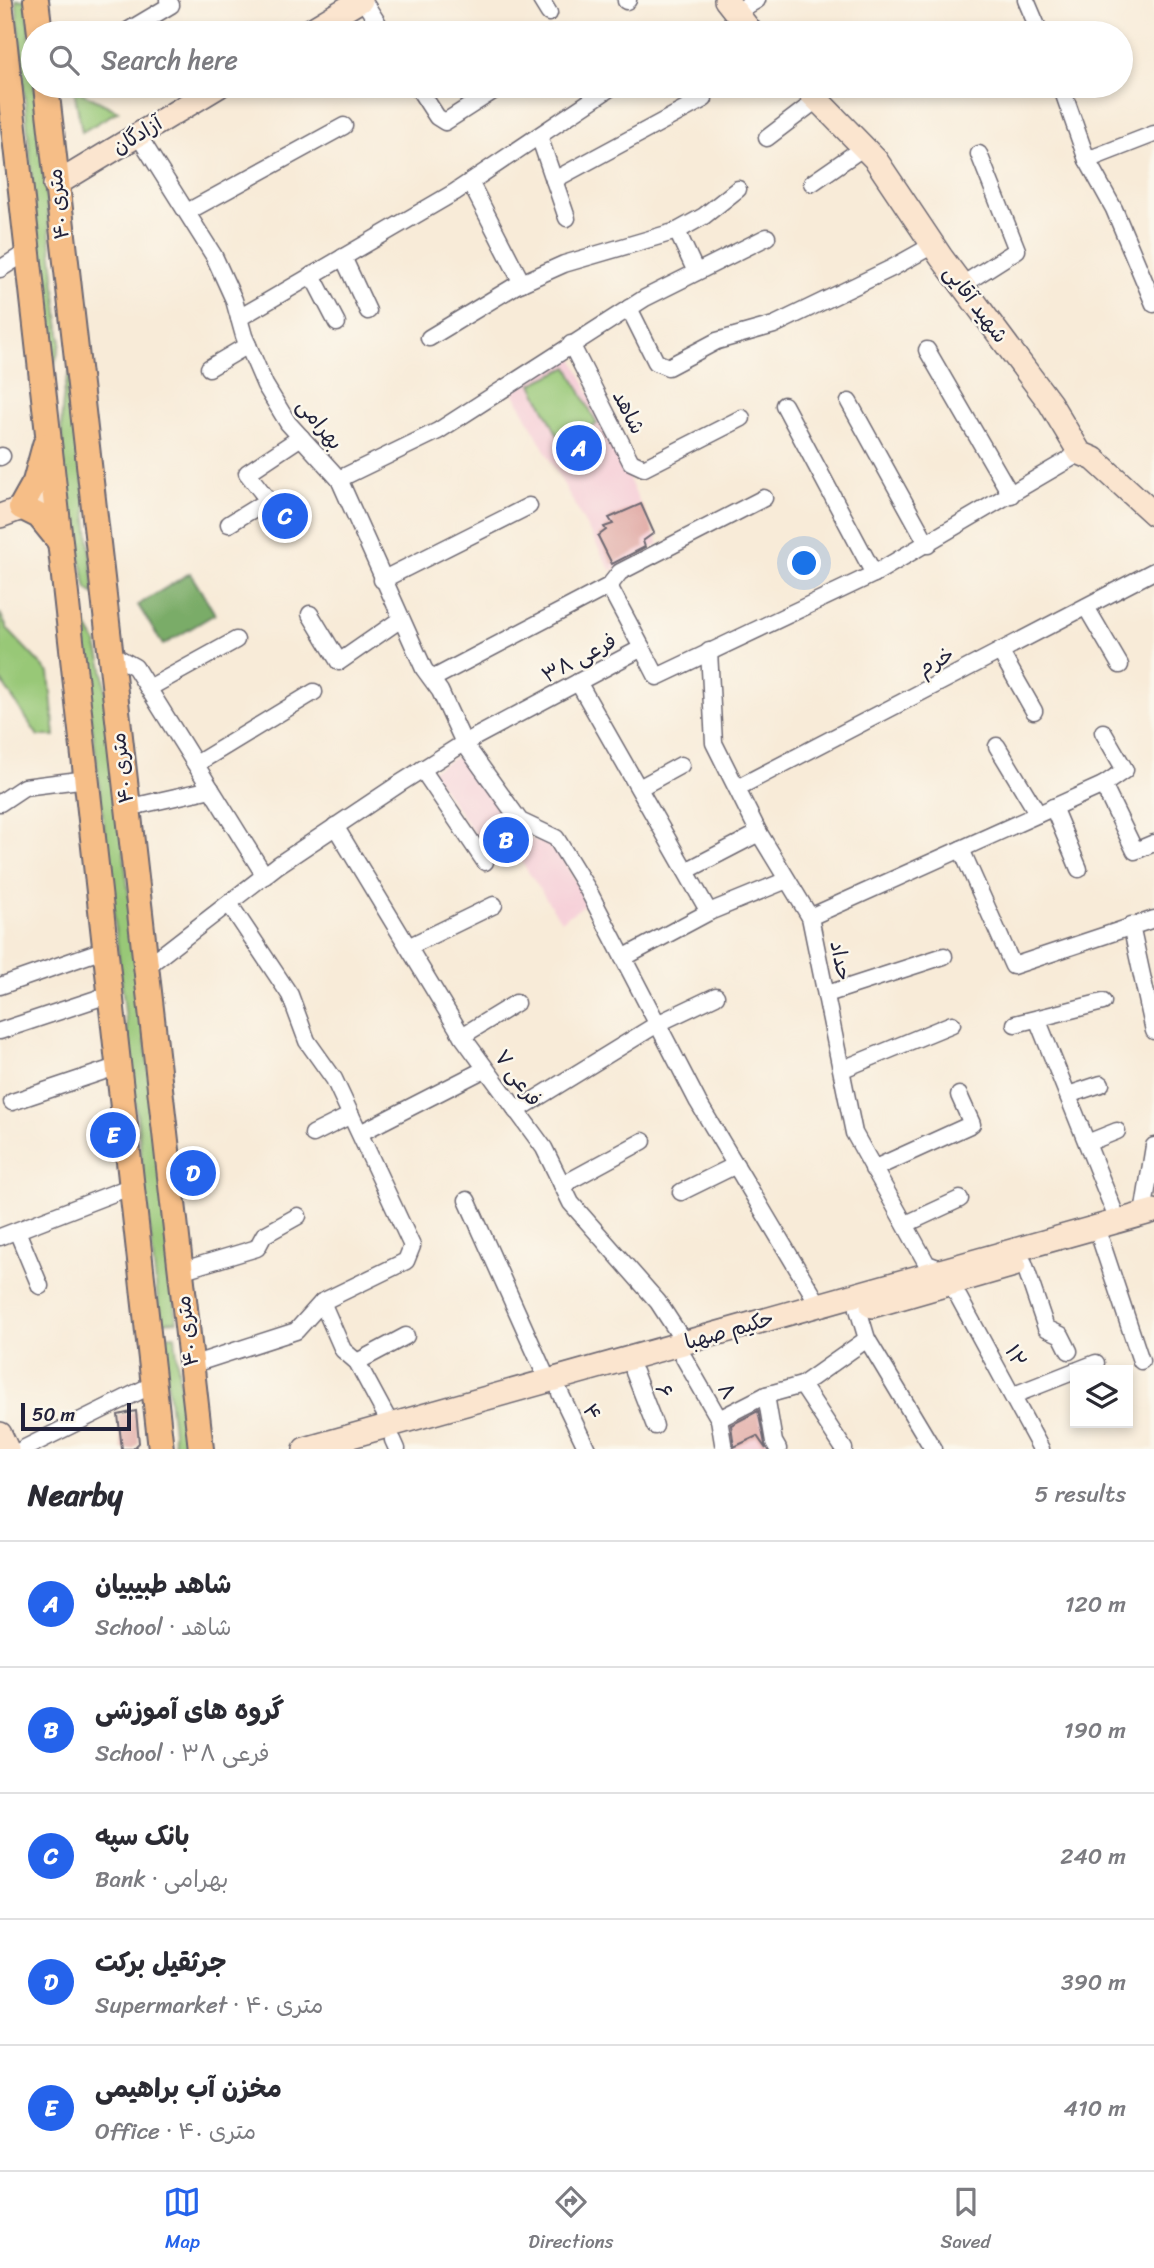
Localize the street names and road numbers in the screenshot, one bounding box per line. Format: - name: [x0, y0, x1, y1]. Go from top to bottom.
- street label: آزادگان: [104, 104, 170, 165]
- street label: ۴۰ متری: [35, 167, 81, 241]
- street label: شهید آقایی: [933, 256, 1019, 352]
- street label: شاهد: [602, 383, 656, 441]
- street label: بهرامی: [287, 389, 353, 459]
- street label: فرعی ۳۸: [534, 622, 624, 694]
- street label: خرم: [911, 635, 961, 687]
- street label: ۴۰ متری: [99, 730, 145, 806]
- street label: حداد: [818, 937, 864, 983]
- street label: فرعی ۷: [484, 1041, 552, 1115]
- street label: ۴۰ متری: [164, 1293, 210, 1369]
- street label: حکیم صهبا: [680, 1299, 778, 1361]
- street label: ۱۲: [994, 1337, 1038, 1375]
- street label: ۸: [707, 1375, 747, 1407]
- street label: ۶: [644, 1378, 684, 1404]
- street label: ۴: [571, 1396, 613, 1428]

